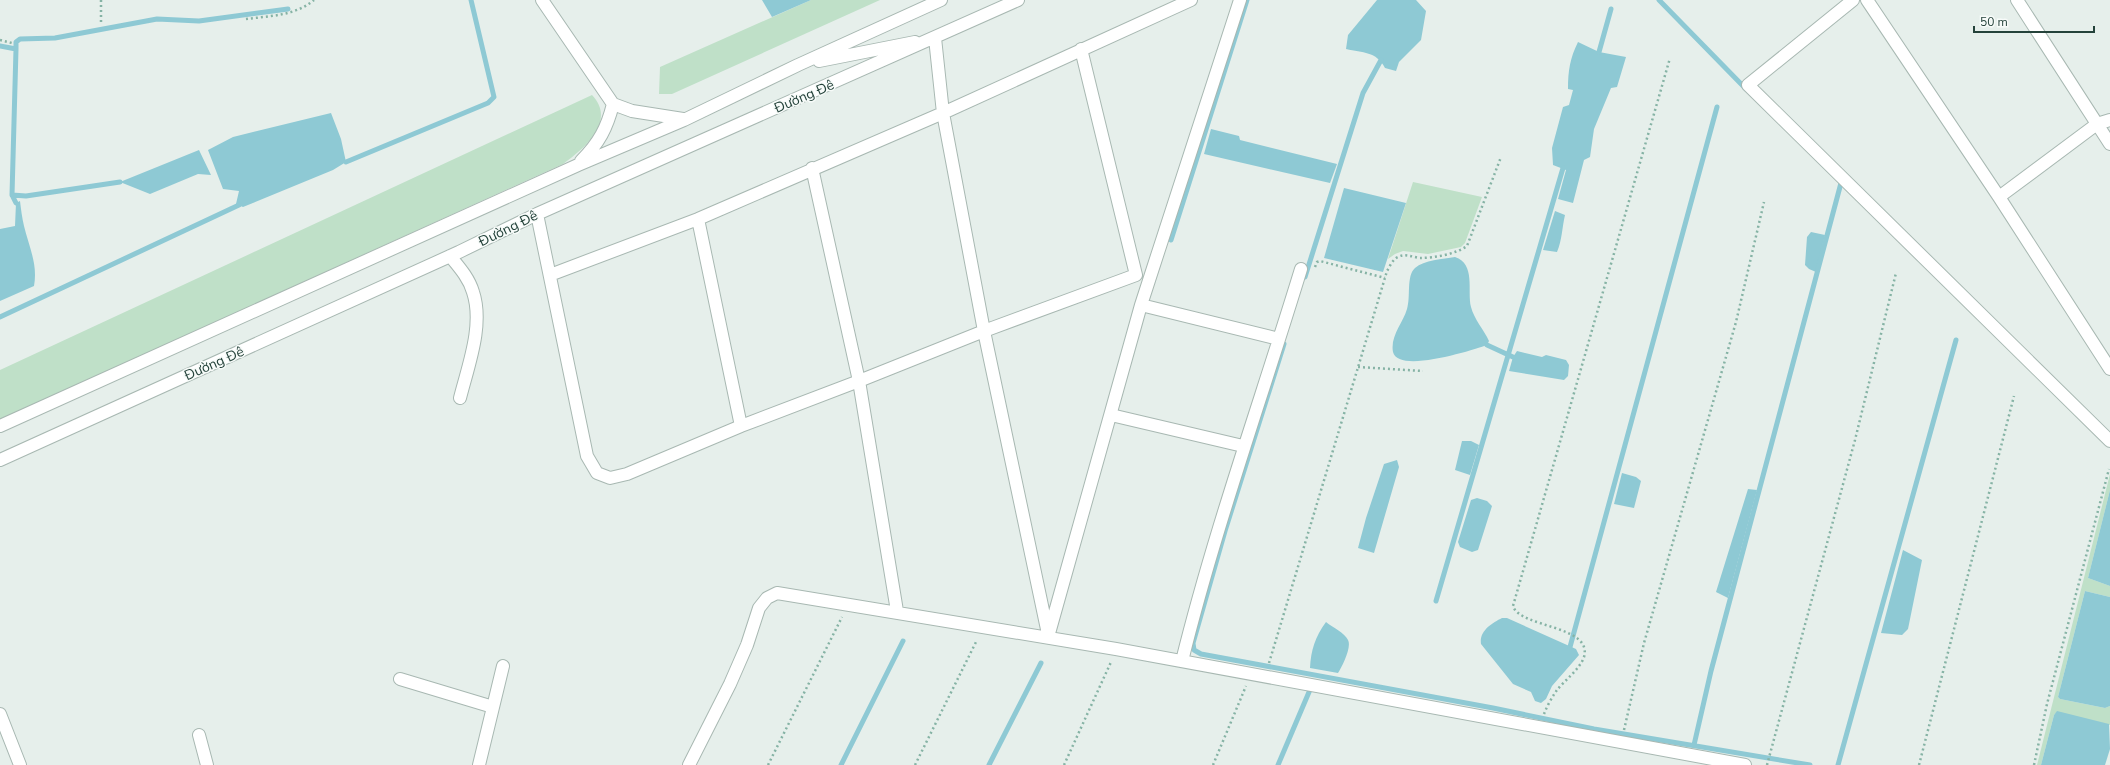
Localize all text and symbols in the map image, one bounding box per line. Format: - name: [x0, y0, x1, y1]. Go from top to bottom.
- scale bar: [1974, 8, 2094, 34]
- text: 50 m: [1980, 14, 2008, 30]
- street label: Đường Đê: [770, 75, 837, 118]
- street label: Đường Đê: [475, 206, 541, 251]
- street label: Đường Đê: [180, 342, 247, 385]

